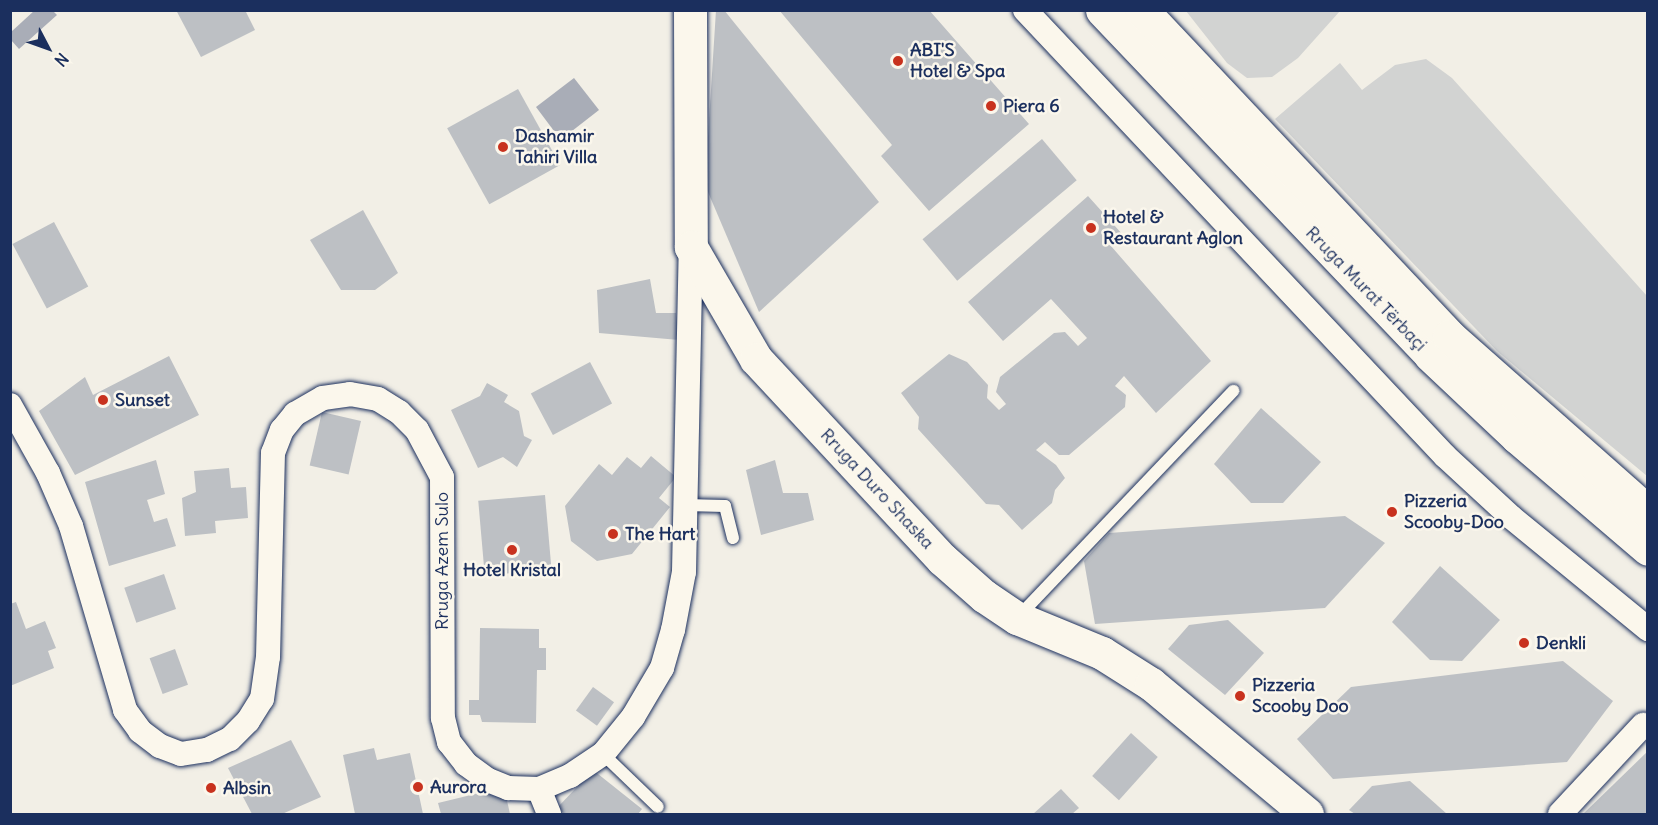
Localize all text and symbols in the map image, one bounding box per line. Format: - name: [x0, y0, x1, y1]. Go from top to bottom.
- north arrow: [18, 18, 78, 78]
- place label: ABI'S Hotel & Spa: [910, 40, 1005, 82]
- text: N: [50, 49, 73, 71]
- marker: ABI'S Hotel & Spa: [891, 54, 905, 68]
- place label: Piera 6: [1003, 95, 1060, 117]
- marker: Piera 6: [984, 99, 998, 113]
- place label: Dashamir Tahiri Villa: [515, 126, 597, 168]
- marker: Dashamir Tahiri Villa: [496, 140, 510, 154]
- place label: Hotel & Restaurant Aglon: [1103, 207, 1243, 250]
- marker: Hotel & Restaurant Aglon: [1084, 221, 1098, 235]
- street label: Rruga Murat Tërbaçi: [1301, 222, 1431, 356]
- place label: Sunset: [115, 389, 170, 411]
- marker: Sunset: [96, 393, 110, 407]
- street label: Rruga Duro Shaska: [816, 424, 938, 554]
- place label: Pizzeria Scooby-Doo: [1404, 491, 1504, 534]
- street label: Rruga Azem Sulo: [431, 492, 453, 630]
- marker: Pizzeria Scooby-Doo: [1385, 505, 1399, 519]
- place label: The Hart: [625, 523, 695, 545]
- marker: The Hart: [606, 527, 620, 541]
- marker: Hotel Kristal: [505, 543, 519, 557]
- place label: Hotel Kristal: [463, 559, 561, 581]
- place label: Denkli: [1536, 632, 1586, 654]
- marker: Denkli: [1517, 636, 1531, 650]
- place label: Pizzeria Scooby Doo: [1252, 675, 1349, 718]
- marker: Pizzeria Scooby Doo: [1233, 689, 1247, 703]
- place label: Aurora: [430, 776, 487, 798]
- place label: Albsin: [223, 777, 271, 799]
- marker: Aurora: [411, 780, 425, 794]
- marker: Albsin: [204, 781, 218, 795]

